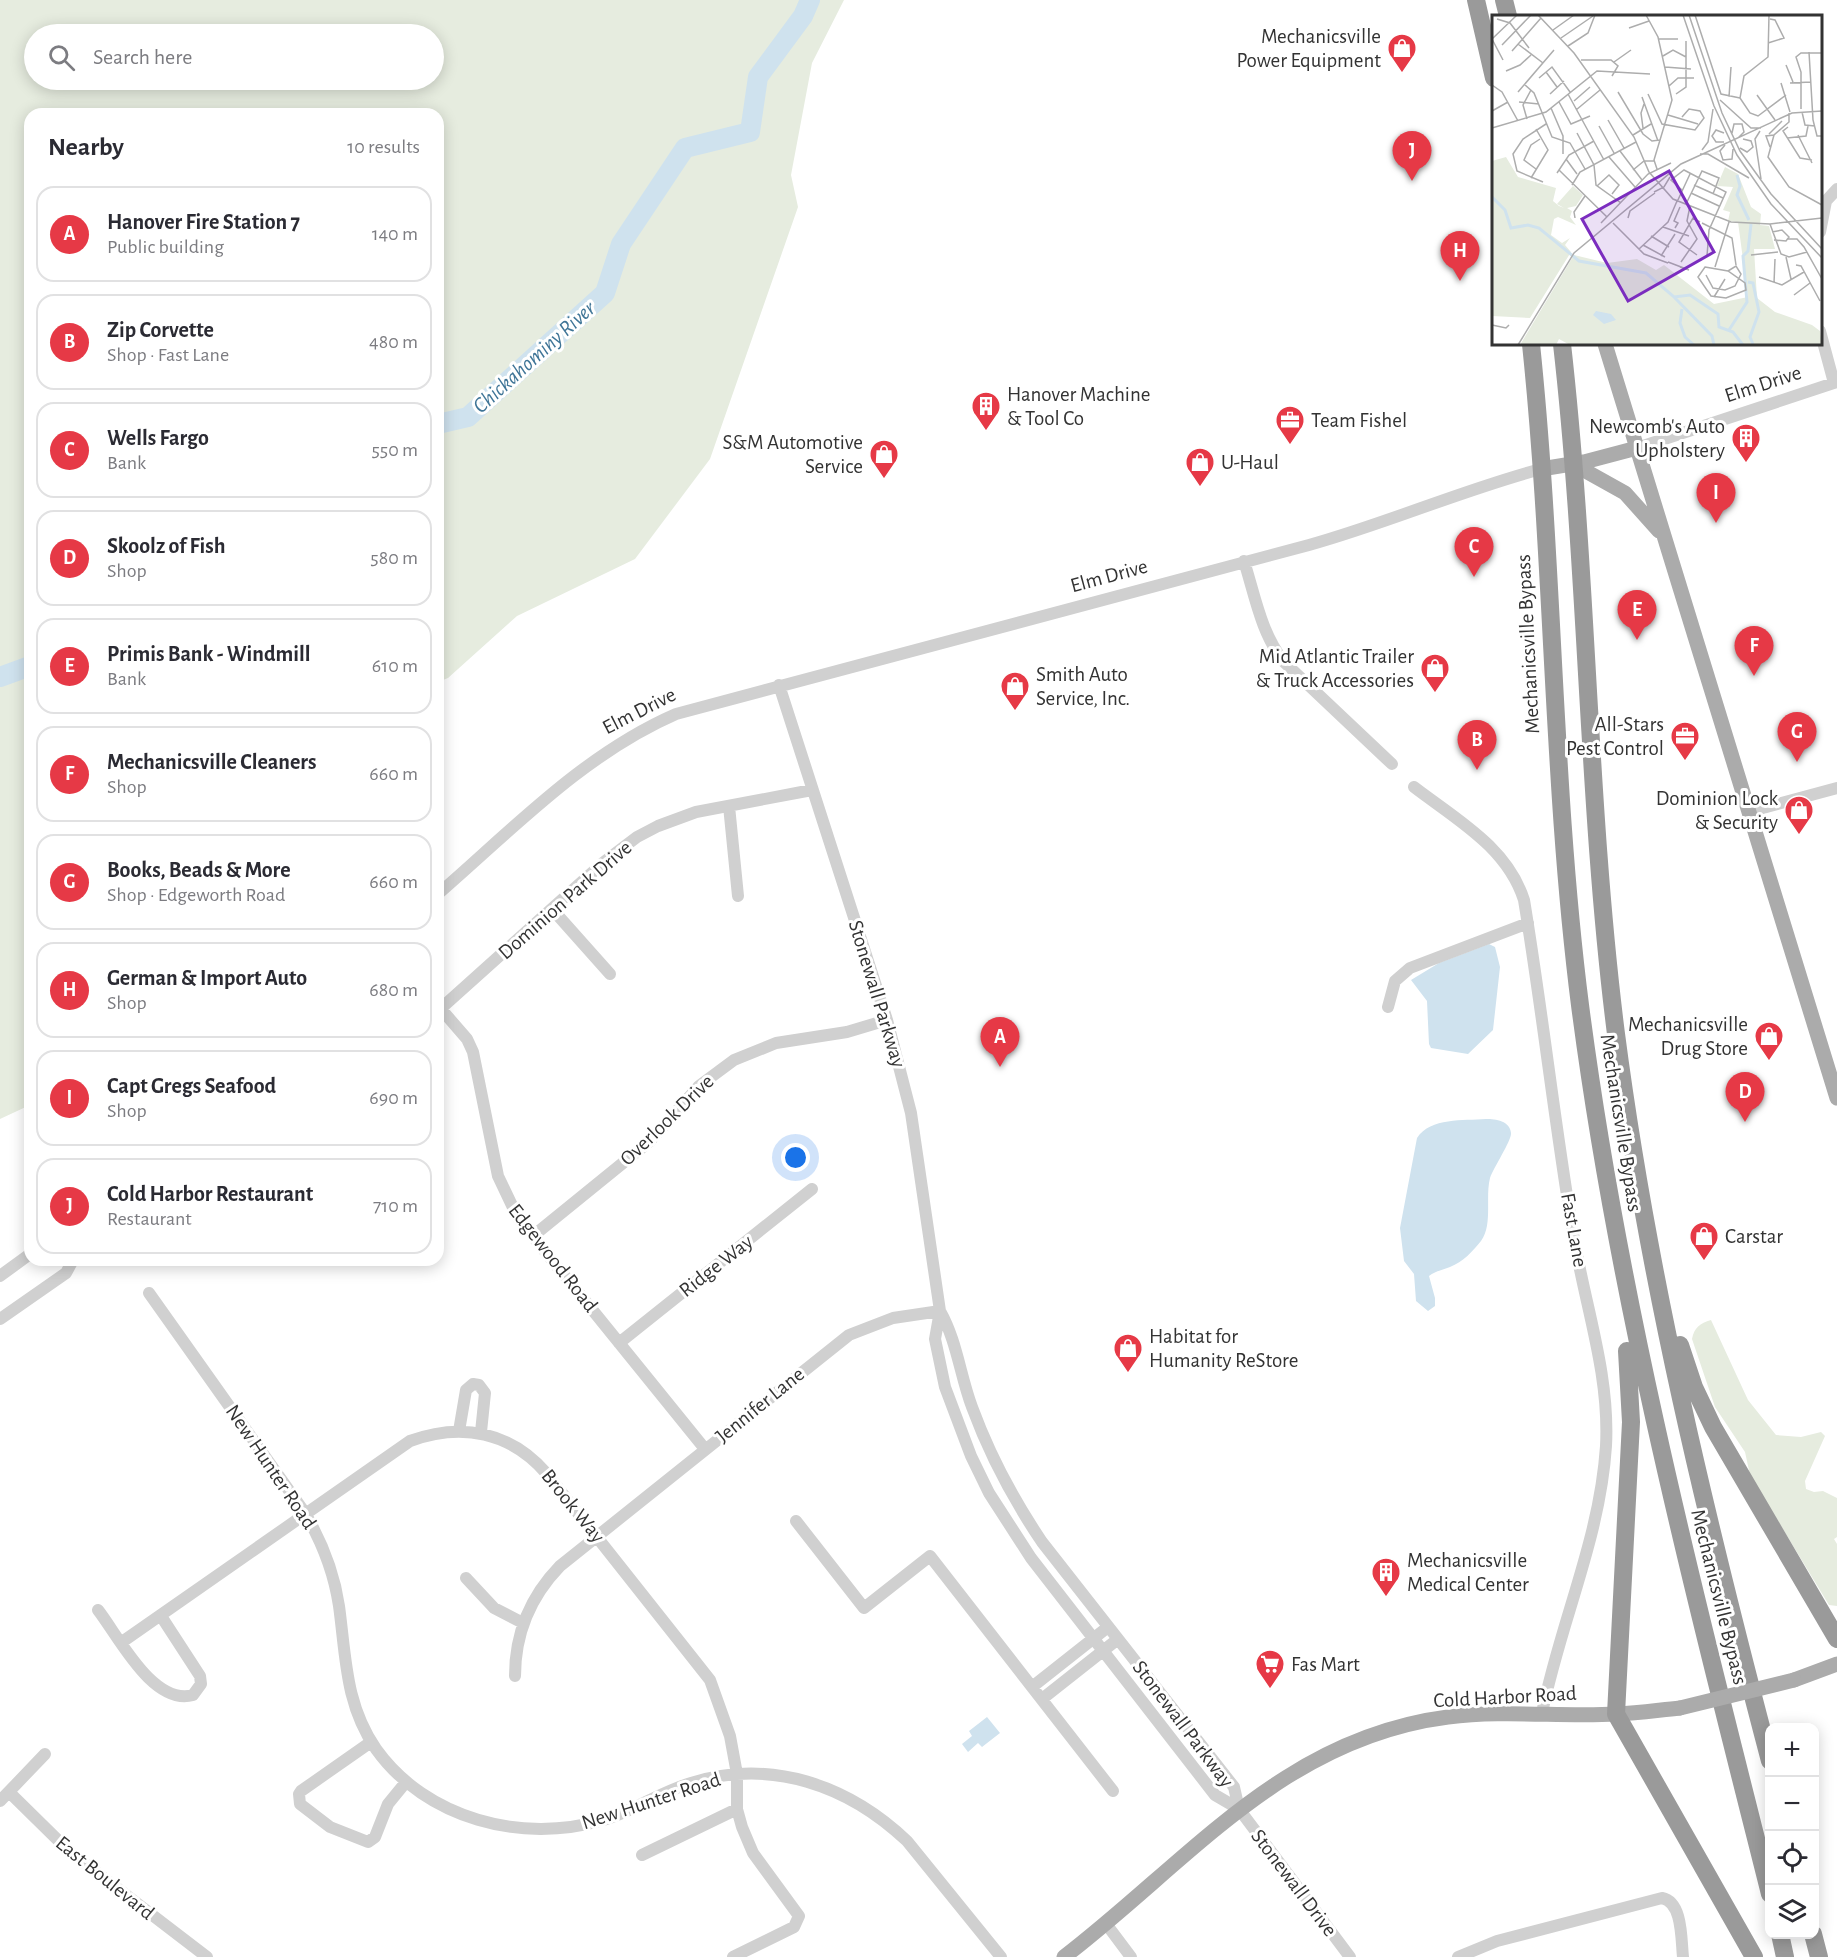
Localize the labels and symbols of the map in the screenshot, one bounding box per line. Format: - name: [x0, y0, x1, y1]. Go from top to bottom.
- inset map: [1492, 15, 1822, 345]
- place label: Mechanicsville Power Equipment: [1237, 26, 1381, 71]
- shop icon: Mechanicsville Power Equipment: [1386, 32, 1418, 74]
- pin: J: [1392, 132, 1432, 181]
- pin: H: [1440, 232, 1480, 281]
- water label: Chickahominy River: [469, 296, 600, 417]
- street label: Elm Drive: [1722, 362, 1804, 406]
- place label: Hanover Machine & Tool Co: [1007, 384, 1150, 429]
- building icon: Hanover Machine & Tool Co: [970, 390, 1002, 432]
- office icon: Team Fishel: [1274, 404, 1306, 446]
- place label: Team Fishel: [1311, 410, 1407, 431]
- place label: Newcomb's Auto Upholstery: [1589, 416, 1725, 461]
- building icon: Newcomb's Auto Upholstery: [1730, 422, 1762, 464]
- place label: S&M Automotive Service: [722, 432, 863, 477]
- shop icon: S&M Automotive Service: [868, 438, 900, 480]
- shop icon: U-Haul: [1184, 446, 1216, 488]
- place label: U-Haul: [1221, 452, 1279, 473]
- pin: I: [1696, 474, 1736, 523]
- pin: C: [1454, 528, 1494, 577]
- street label: Mechanicsville Bypass: [1513, 554, 1543, 734]
- street label: Elm Drive: [1068, 556, 1150, 596]
- pin: E: [1618, 590, 1656, 640]
- pin: F: [1734, 626, 1774, 676]
- place label: Mid Atlantic Trailer & Truck Accessories: [1256, 646, 1414, 691]
- shop icon: Mid Atlantic Trailer & Truck Accessories: [1419, 652, 1451, 694]
- place label: Smith Auto Service, Inc.: [1036, 664, 1130, 709]
- shop icon: Smith Auto Service, Inc.: [999, 670, 1031, 712]
- street label: Elm Drive: [599, 684, 679, 738]
- pin: G: [1778, 712, 1816, 762]
- place label: All-Stars Pest Control: [1566, 714, 1664, 759]
- pin: B: [1458, 720, 1496, 770]
- office icon: All-Stars Pest Control: [1669, 720, 1701, 762]
- place label: Dominion Lock & Security: [1656, 788, 1778, 833]
- shop icon: Dominion Lock & Security: [1783, 794, 1815, 836]
- street label: Dominion Park Drive: [494, 837, 636, 963]
- street label: Stonewall Parkway: [845, 918, 909, 1070]
- place label: Mechanicsville Drug Store: [1628, 1014, 1748, 1059]
- pin: A: [980, 1018, 1020, 1067]
- shop icon: Mechanicsville Drug Store: [1753, 1020, 1785, 1062]
- street label: Mechanicsville Bypass: [1597, 1033, 1645, 1213]
- street label: Overlook Drive: [616, 1070, 718, 1170]
- pin: D: [1726, 1072, 1764, 1122]
- your location: [781, 1143, 810, 1172]
- street label: Fast Lane: [1557, 1191, 1591, 1269]
- street label: Edgewood Road: [504, 1200, 602, 1316]
- shop icon: Carstar: [1688, 1220, 1720, 1262]
- place label: Carstar: [1725, 1226, 1783, 1247]
- street label: Ridge Way: [675, 1231, 757, 1301]
- place label: Habitat for Humanity ReStore: [1149, 1326, 1298, 1371]
- shop icon: Habitat for Humanity ReStore: [1112, 1332, 1144, 1374]
- street label: Jennifer Lane: [712, 1363, 808, 1447]
- street label: New Hunter Road: [222, 1401, 320, 1533]
- street label: Brook Way: [537, 1465, 609, 1547]
- street label: Mechanicsville Bypass: [1687, 1507, 1751, 1687]
- place label: Mechanicsville Medical Center: [1407, 1550, 1529, 1595]
- building icon: Mechanicsville Medical Center: [1370, 1556, 1402, 1598]
- supermarket icon: Fas Mart: [1254, 1648, 1286, 1690]
- place label: Fas Mart: [1291, 1654, 1360, 1675]
- street label: Stonewall Parkway: [1129, 1657, 1237, 1791]
- street label: Cold Harbor Road: [1433, 1683, 1577, 1711]
- street label: New Hunter Road: [579, 1769, 723, 1833]
- street label: Stonewall Drive: [1247, 1826, 1341, 1940]
- street label: East Boulevard: [52, 1832, 158, 1924]

